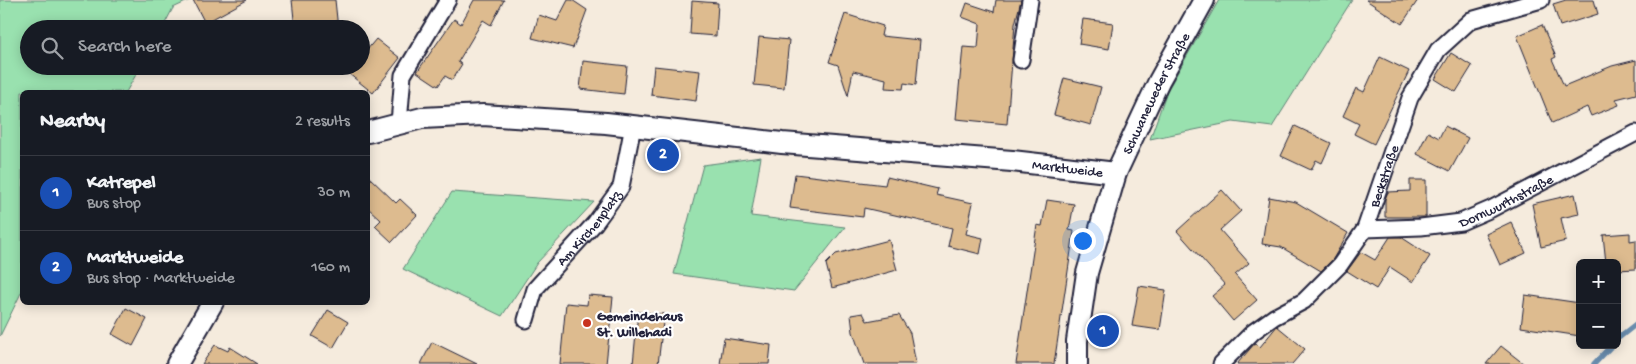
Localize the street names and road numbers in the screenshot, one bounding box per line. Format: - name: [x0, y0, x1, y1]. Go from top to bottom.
- street label: Schwaneweder Straße: [1120, 30, 1195, 158]
- street label: Beckstraße: [1367, 143, 1404, 211]
- street label: Marktweide: [1031, 157, 1104, 183]
- street label: Dornwurthstraße: [1456, 172, 1557, 233]
- street label: Am Kirchenplatz: [554, 187, 627, 270]

